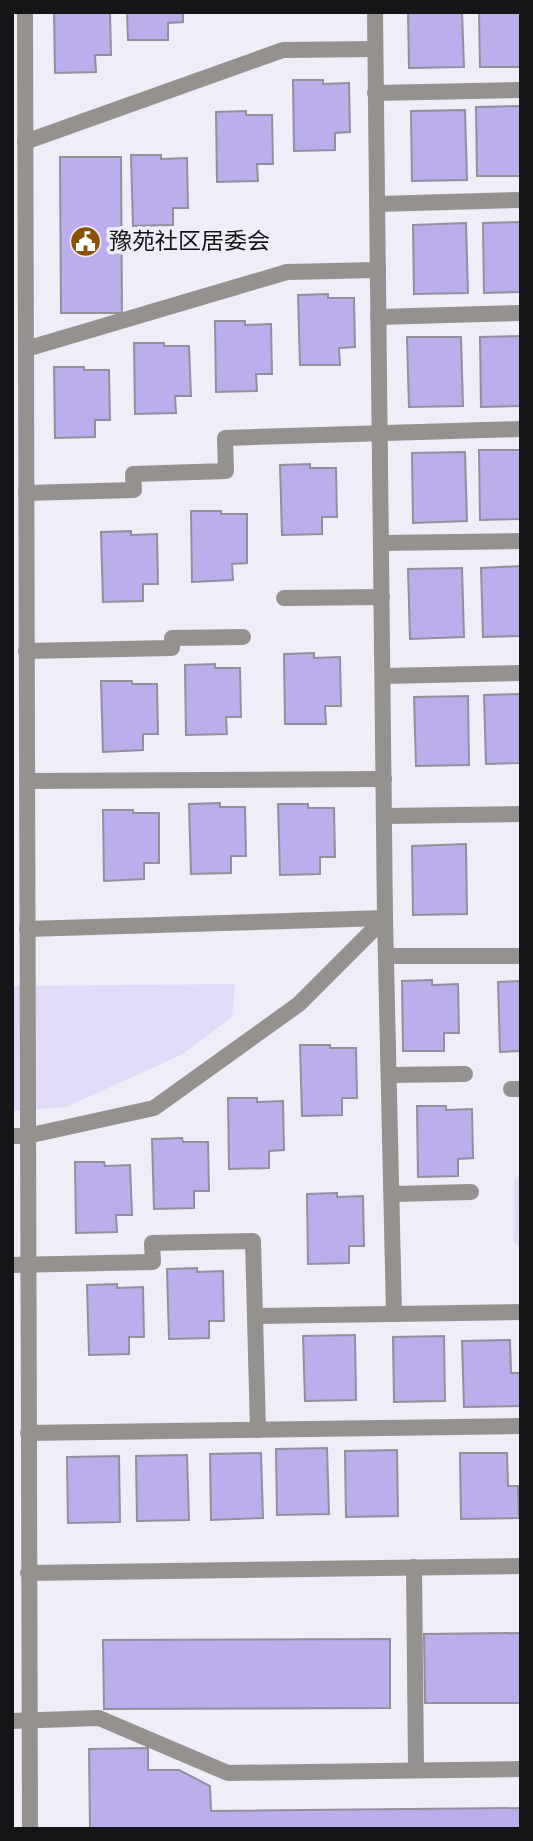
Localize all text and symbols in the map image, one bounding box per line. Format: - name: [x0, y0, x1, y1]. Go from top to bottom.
- public building icon: 豫苑社区居委会: [69, 224, 103, 258]
- place label: 豫苑社区居委会: [109, 227, 270, 255]

